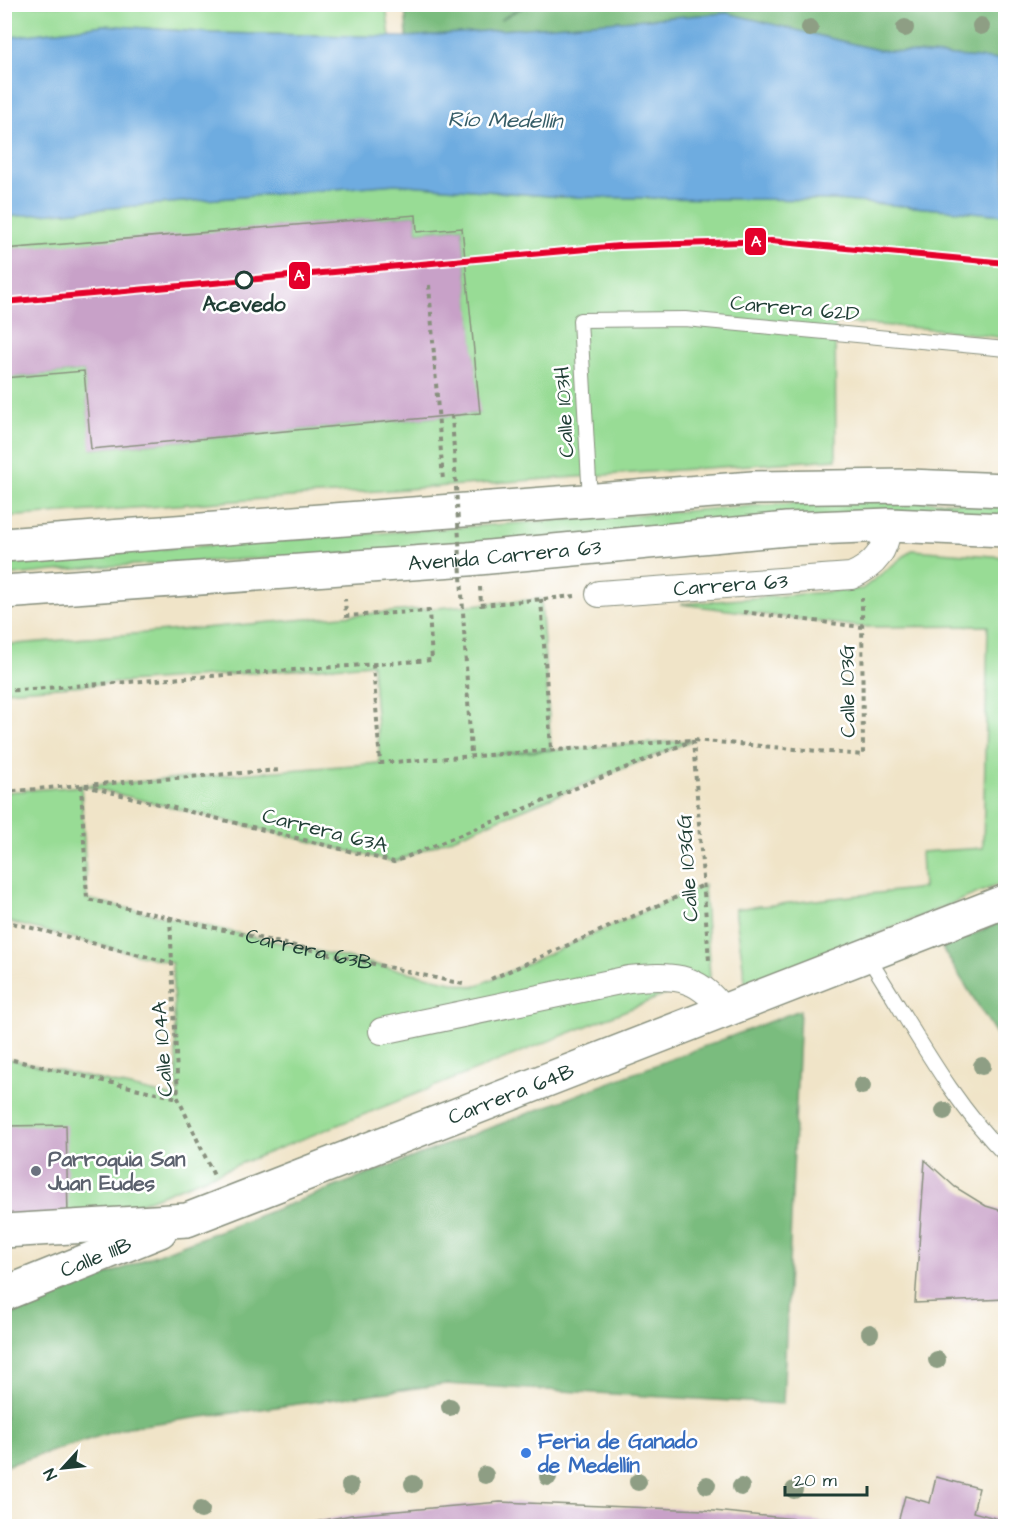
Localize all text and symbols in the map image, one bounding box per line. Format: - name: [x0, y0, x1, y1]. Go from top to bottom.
- water label: Río Medellín: [447, 104, 565, 137]
- line badge: A: [744, 227, 767, 256]
- text: A: [751, 231, 762, 253]
- line badge: A: [288, 261, 311, 290]
- text: A: [294, 265, 305, 287]
- marker: Acevedo: [235, 271, 253, 289]
- street label: Carrera 62D: [729, 288, 861, 329]
- place label: Acevedo: [203, 290, 286, 319]
- street label: Calle 103H: [548, 365, 581, 458]
- street label: Avenida Carrera 63: [407, 533, 603, 578]
- street label: Carrera 63: [672, 567, 789, 604]
- street label: Calle 103G: [832, 644, 863, 738]
- street label: Carrera 63A: [259, 801, 391, 860]
- street label: Calle 103GG: [669, 813, 706, 923]
- street label: Carrera 63B: [243, 921, 376, 978]
- street label: Calle 104A: [145, 1000, 180, 1098]
- street label: Carrera 64B: [444, 1057, 579, 1132]
- place label: Parroquia San Juan Eudes: [47, 1145, 186, 1198]
- marker: Parroquia San Juan Eudes: [29, 1164, 43, 1178]
- street label: Calle 111B: [56, 1230, 136, 1285]
- place label: Feria de Ganado de Medellín: [537, 1427, 697, 1480]
- north arrow: [33, 1438, 93, 1498]
- marker: Feria de Ganado de Medellín: [519, 1446, 533, 1460]
- scale bar: [785, 1459, 868, 1497]
- text: N: [38, 1465, 63, 1484]
- text: 20 m: [794, 1468, 837, 1493]

